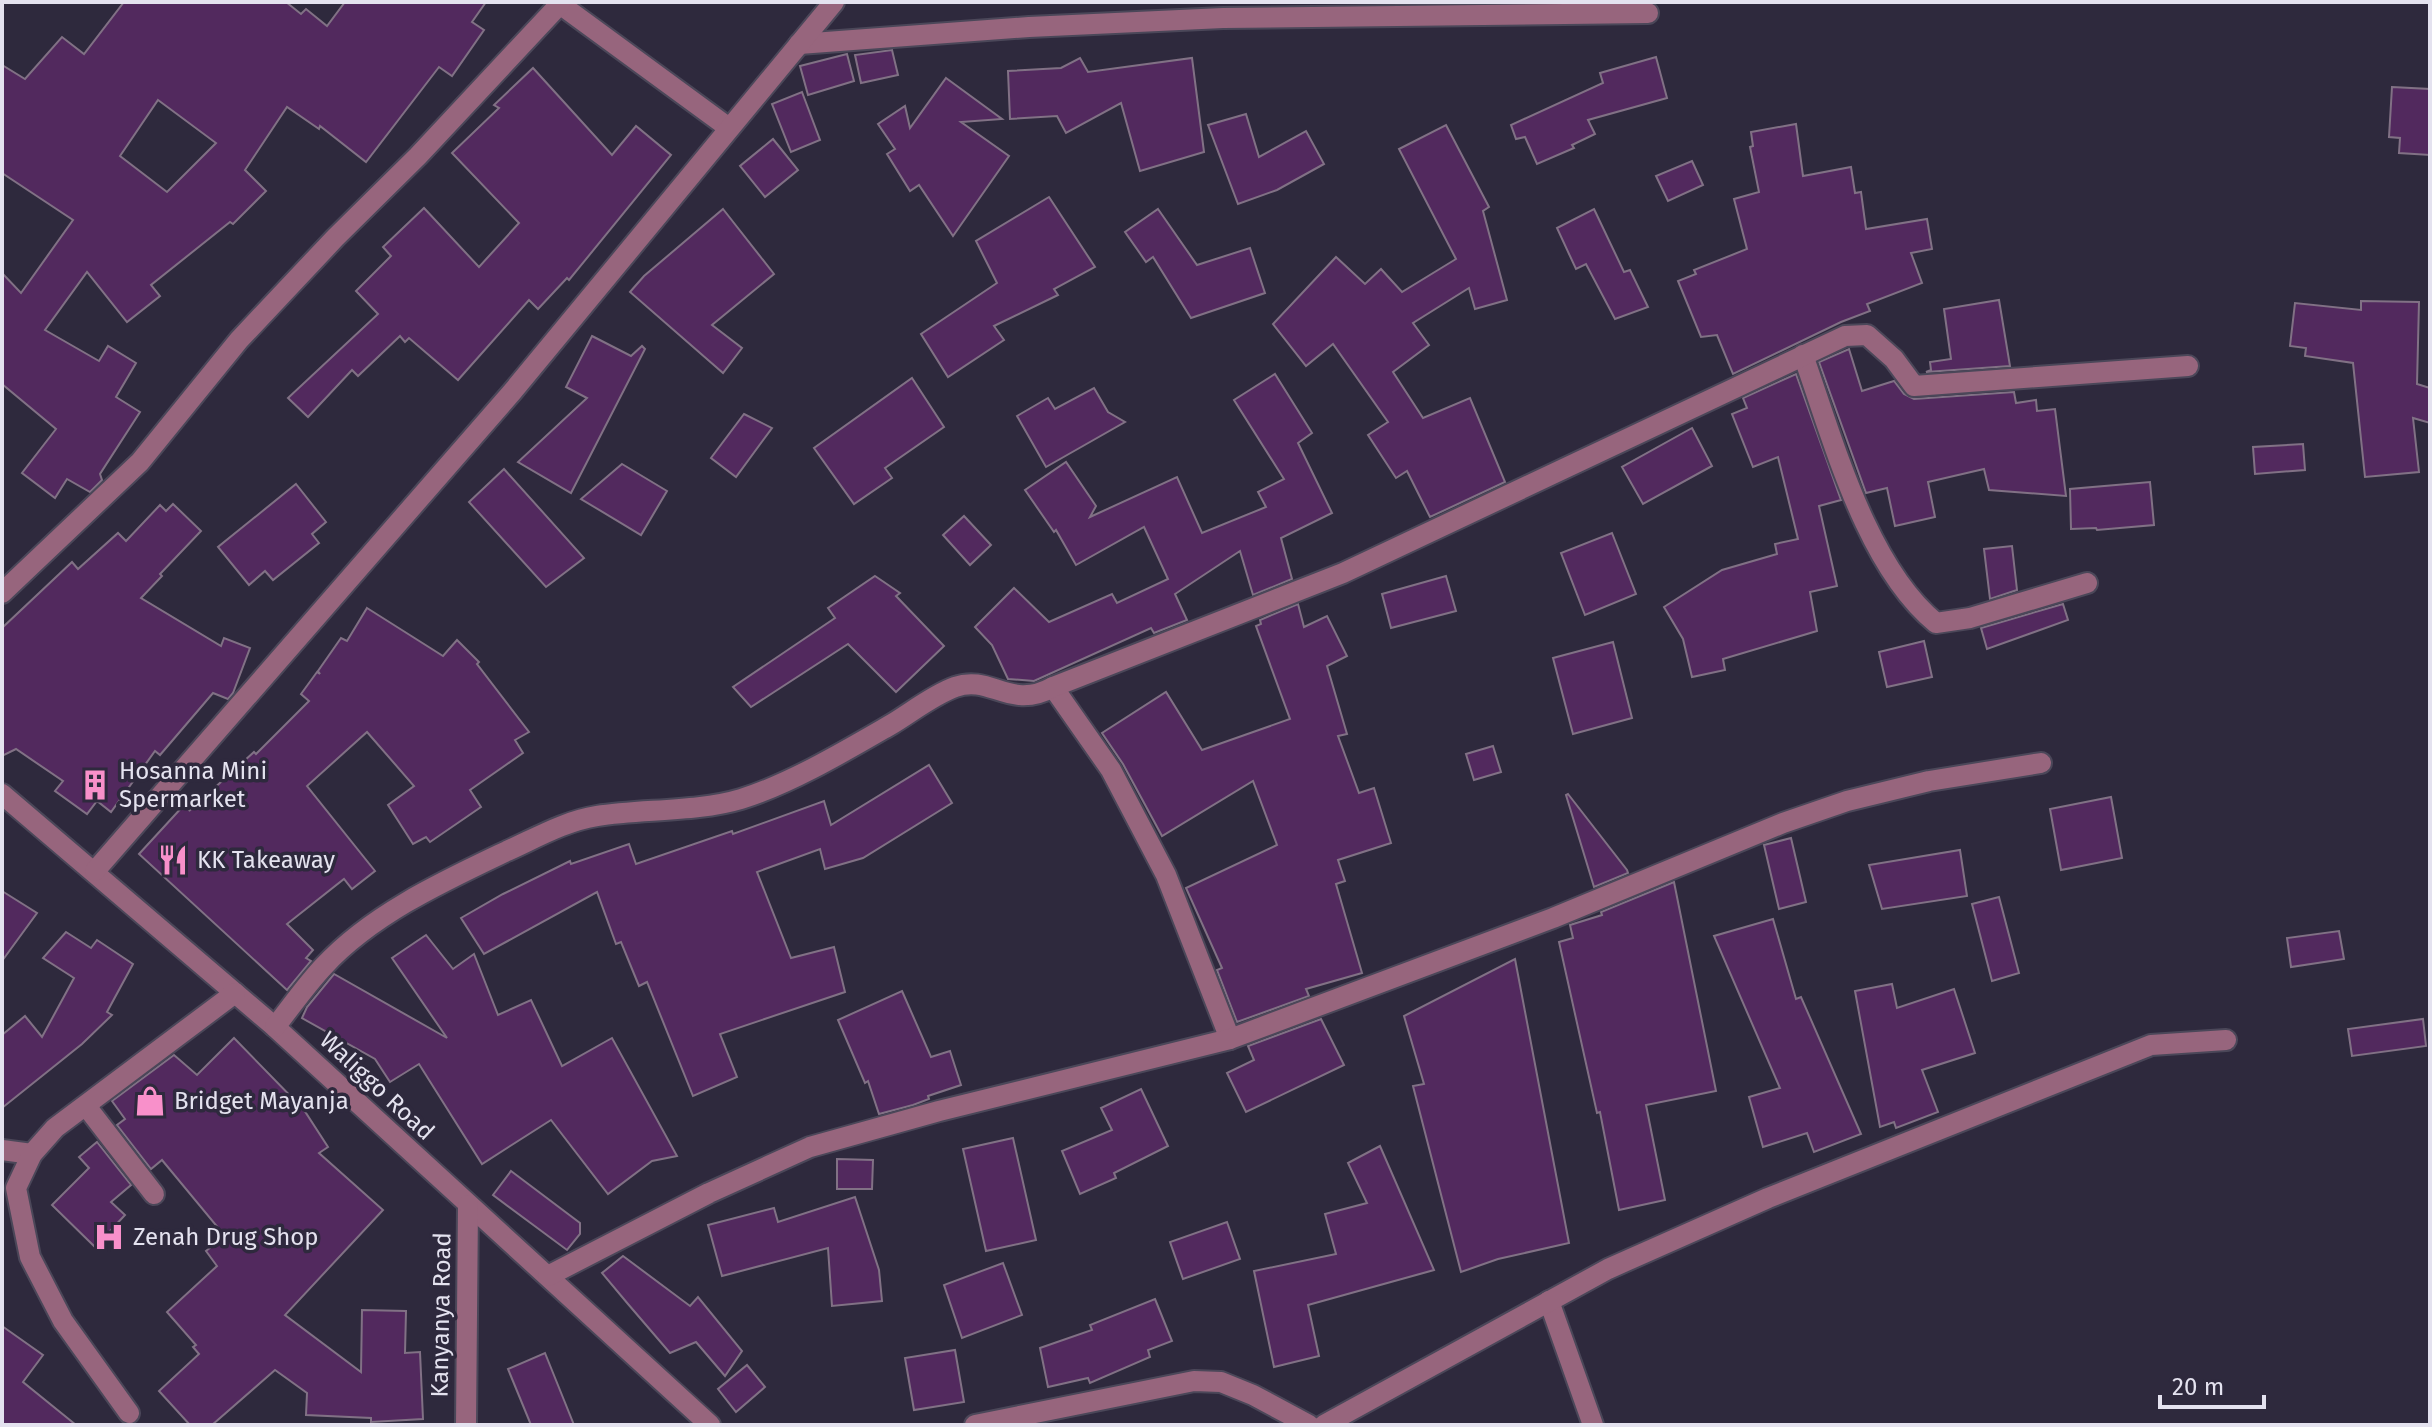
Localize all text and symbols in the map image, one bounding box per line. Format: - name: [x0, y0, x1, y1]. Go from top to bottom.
- place label: Hosanna Mini Spermarket: [119, 757, 267, 813]
- building icon: Hosanna Mini Spermarket: [78, 768, 112, 802]
- restaurant icon: KK Takeaway: [156, 843, 190, 877]
- place label: KK Takeaway: [197, 846, 335, 874]
- street label: Waliggo Road: [314, 1026, 440, 1146]
- shop icon: Bridget Mayanja: [133, 1084, 167, 1118]
- place label: Bridget Mayanja: [174, 1087, 349, 1115]
- hospital icon: Zenah Drug Shop: [92, 1220, 126, 1254]
- place label: Zenah Drug Shop: [133, 1223, 319, 1251]
- street label: Kanyanya Road: [426, 1232, 456, 1398]
- scale bar: [2160, 1359, 2264, 1409]
- text: 20 m: [2172, 1373, 2224, 1401]

